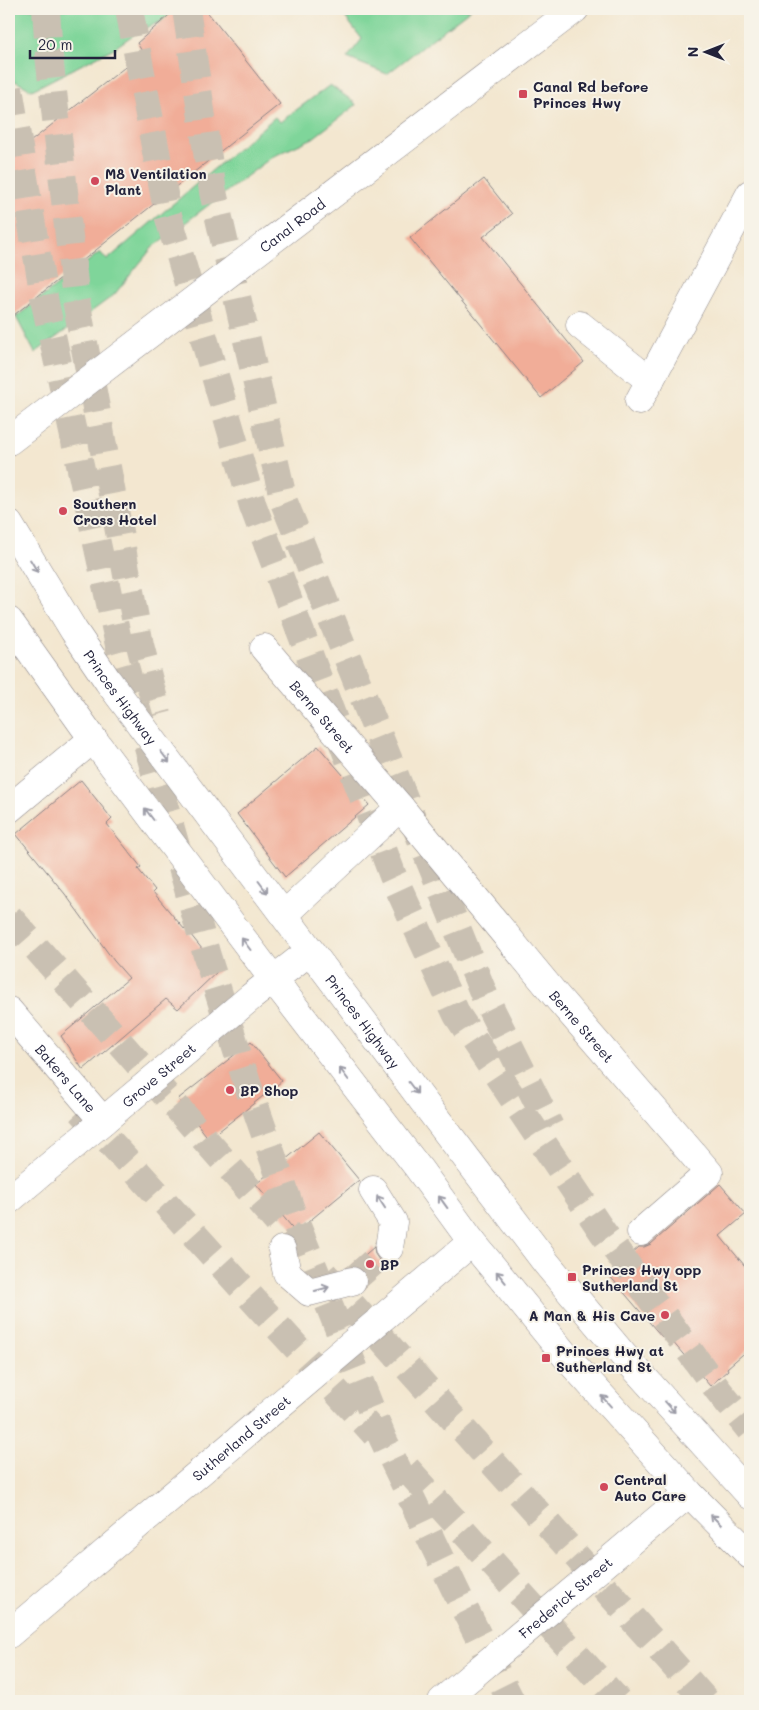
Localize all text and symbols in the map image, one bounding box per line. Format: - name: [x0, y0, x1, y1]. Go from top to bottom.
- scale bar: [30, 28, 115, 60]
- north arrow: [682, 28, 732, 78]
- text: 20 m: [38, 34, 72, 54]
- text: N: [683, 47, 702, 57]
- place label: Canal Rd before Princes Hwy: [533, 77, 648, 112]
- marker: Canal Rd before Princes Hwy: [517, 88, 529, 100]
- place label: M8 Ventilation Plant: [105, 164, 207, 199]
- marker: M8 Ventilation Plant: [89, 175, 101, 187]
- street label: Canal Road: [255, 194, 329, 256]
- place label: Southern Cross Hotel: [73, 494, 156, 529]
- marker: Southern Cross Hotel: [57, 505, 69, 517]
- one-way arrow: [29, 558, 39, 572]
- street label: Princes Highway: [80, 646, 162, 748]
- street label: Berne Street: [286, 676, 359, 757]
- one-way arrow: [160, 750, 171, 763]
- one-way arrow: [144, 807, 154, 821]
- one-way arrow: [258, 880, 268, 894]
- one-way arrow: [241, 937, 251, 951]
- street label: Princes Highway: [322, 970, 405, 1072]
- street label: Berne Street: [545, 986, 619, 1066]
- street label: Grove Street: [117, 1038, 199, 1111]
- street label: Bakers Lane: [32, 1040, 101, 1116]
- one-way arrow: [339, 1068, 350, 1081]
- place label: BP Shop: [240, 1081, 298, 1100]
- one-way arrow: [407, 1081, 418, 1094]
- marker: BP Shop: [224, 1084, 236, 1096]
- one-way arrow: [375, 1196, 385, 1210]
- one-way arrow: [438, 1196, 449, 1210]
- place label: BP: [380, 1255, 399, 1274]
- marker: BP: [364, 1258, 376, 1270]
- place label: Princes Hwy opp Sutherland St: [582, 1260, 701, 1295]
- one-way arrow: [495, 1270, 506, 1283]
- marker: Princes Hwy opp Sutherland St: [566, 1271, 578, 1283]
- one-way arrow: [313, 1283, 329, 1293]
- place label: A Man & His Cave: [529, 1306, 655, 1325]
- marker: A Man & His Cave: [659, 1309, 671, 1321]
- place label: Princes Hwy at Sutherland St: [556, 1341, 664, 1376]
- marker: Princes Hwy at Sutherland St: [540, 1352, 552, 1364]
- street label: Sutherland Street: [188, 1390, 294, 1485]
- one-way arrow: [600, 1394, 612, 1407]
- one-way arrow: [664, 1400, 676, 1413]
- place label: Central Auto Care: [614, 1470, 686, 1505]
- marker: Central Auto Care: [598, 1481, 610, 1493]
- one-way arrow: [710, 1514, 722, 1526]
- street label: Frederick Street: [514, 1552, 616, 1642]

